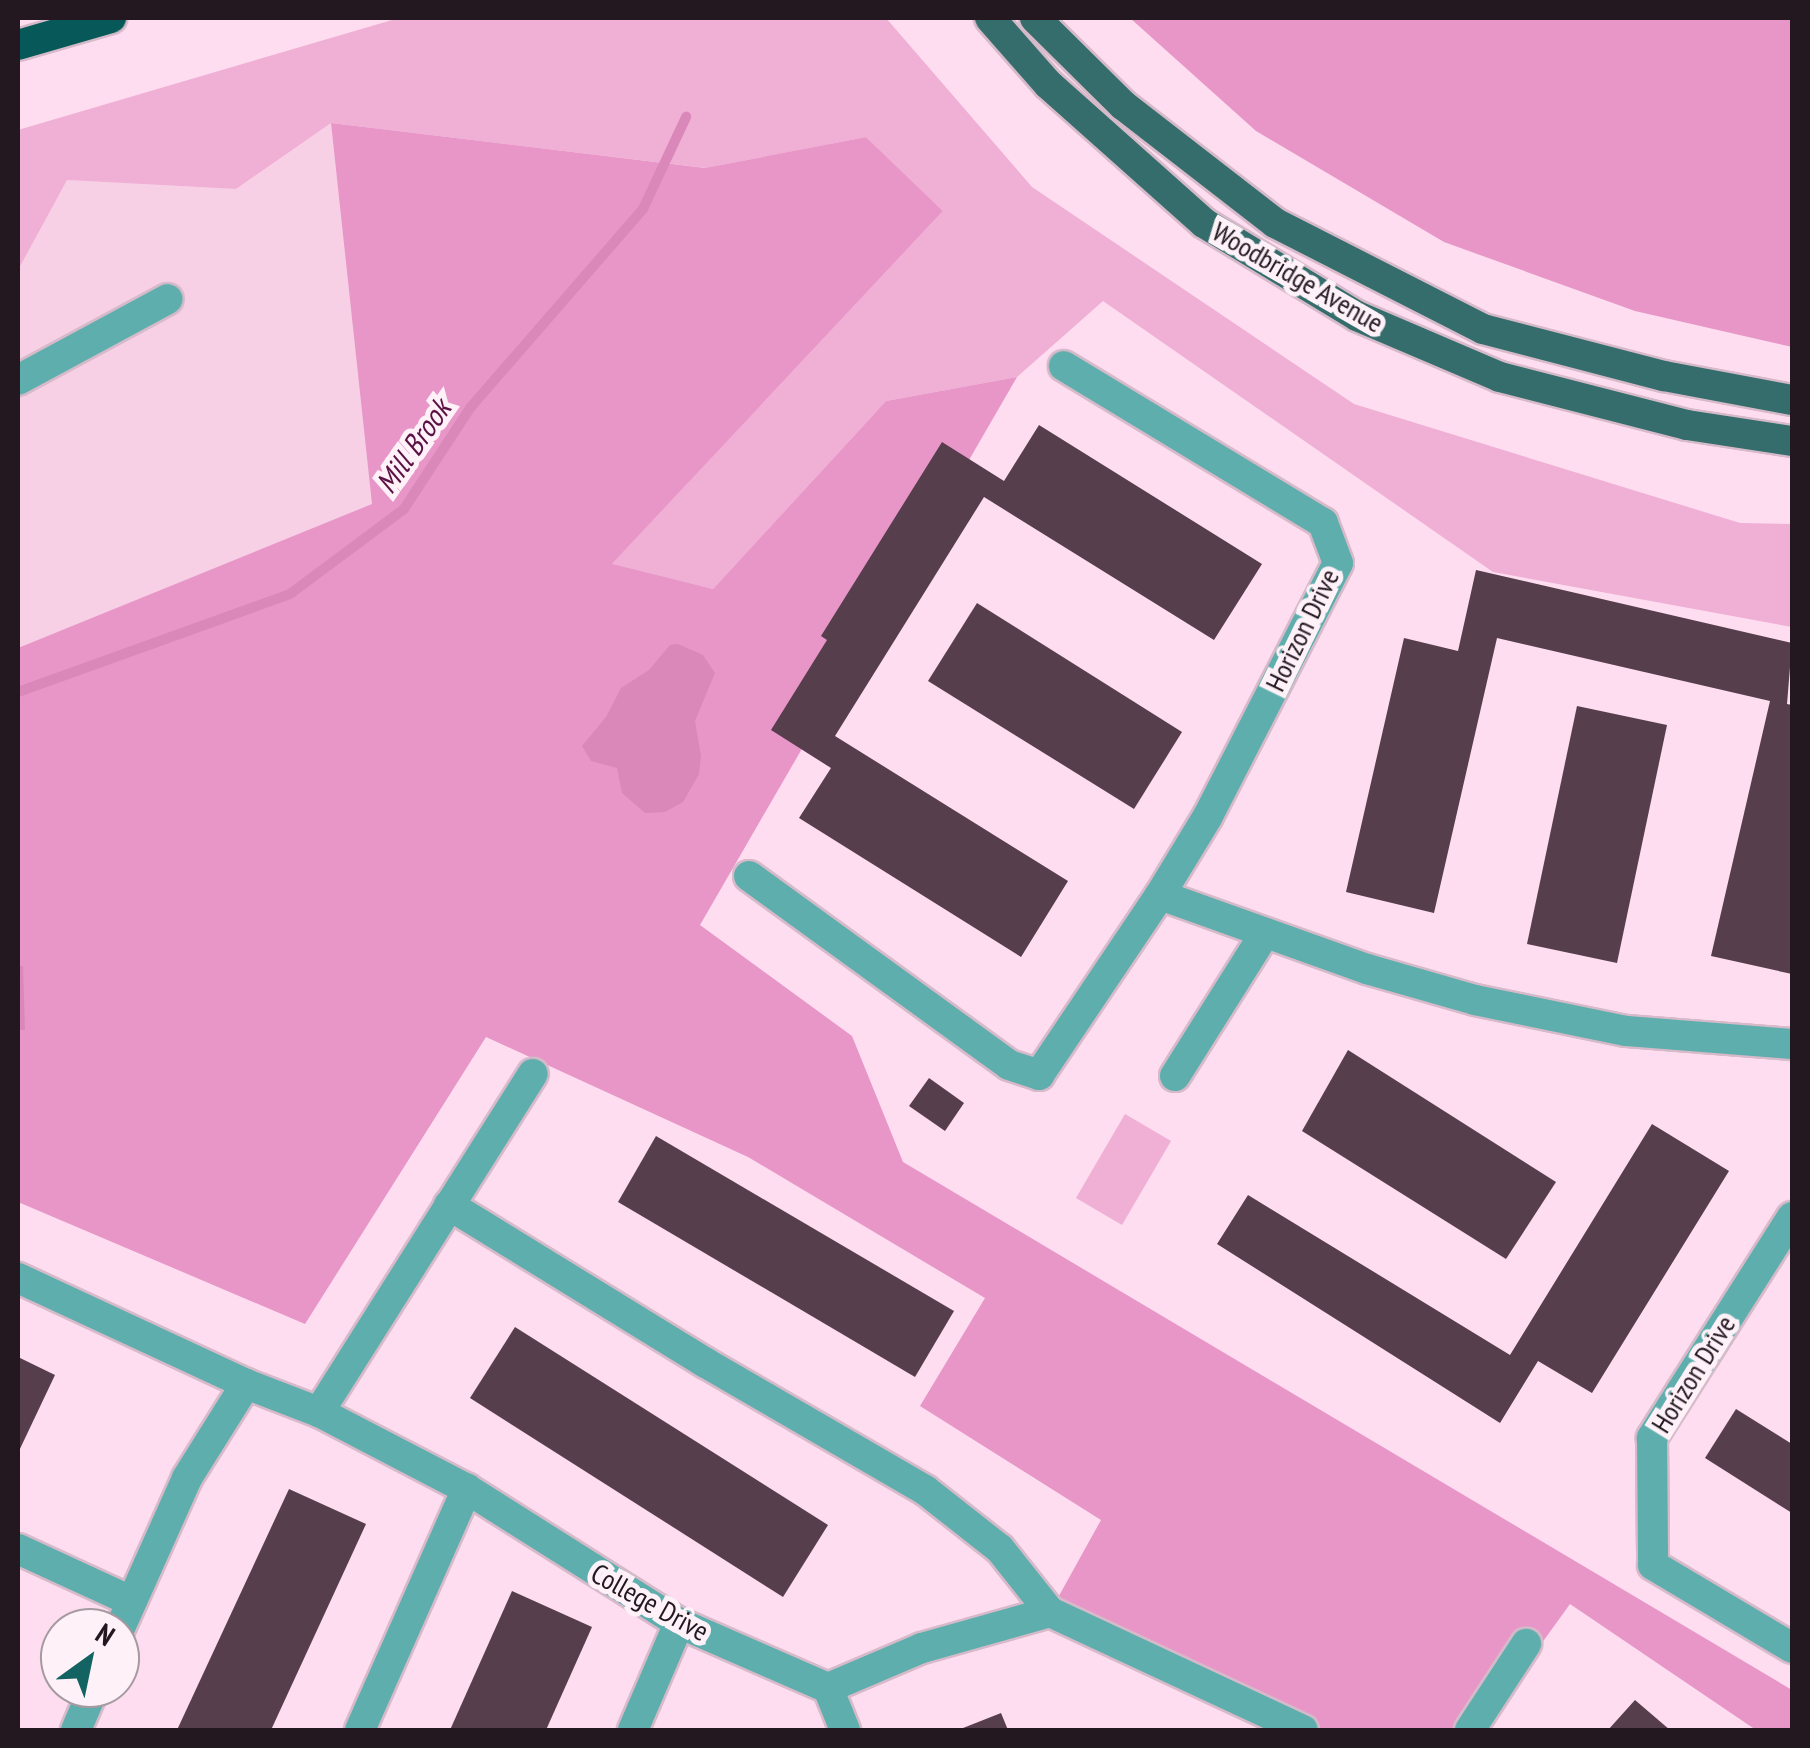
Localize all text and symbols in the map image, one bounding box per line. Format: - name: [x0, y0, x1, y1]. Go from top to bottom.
- street label: Woodbridge Avenue: [1206, 214, 1390, 340]
- water label: Mill Brook: [368, 392, 458, 500]
- street label: Horizon Drive: [1258, 563, 1346, 697]
- street label: Horizon Drive: [1644, 1309, 1742, 1439]
- street label: College Drive: [585, 1556, 715, 1648]
- north arrow: [40, 1608, 140, 1708]
- text: N: [89, 1614, 122, 1654]

